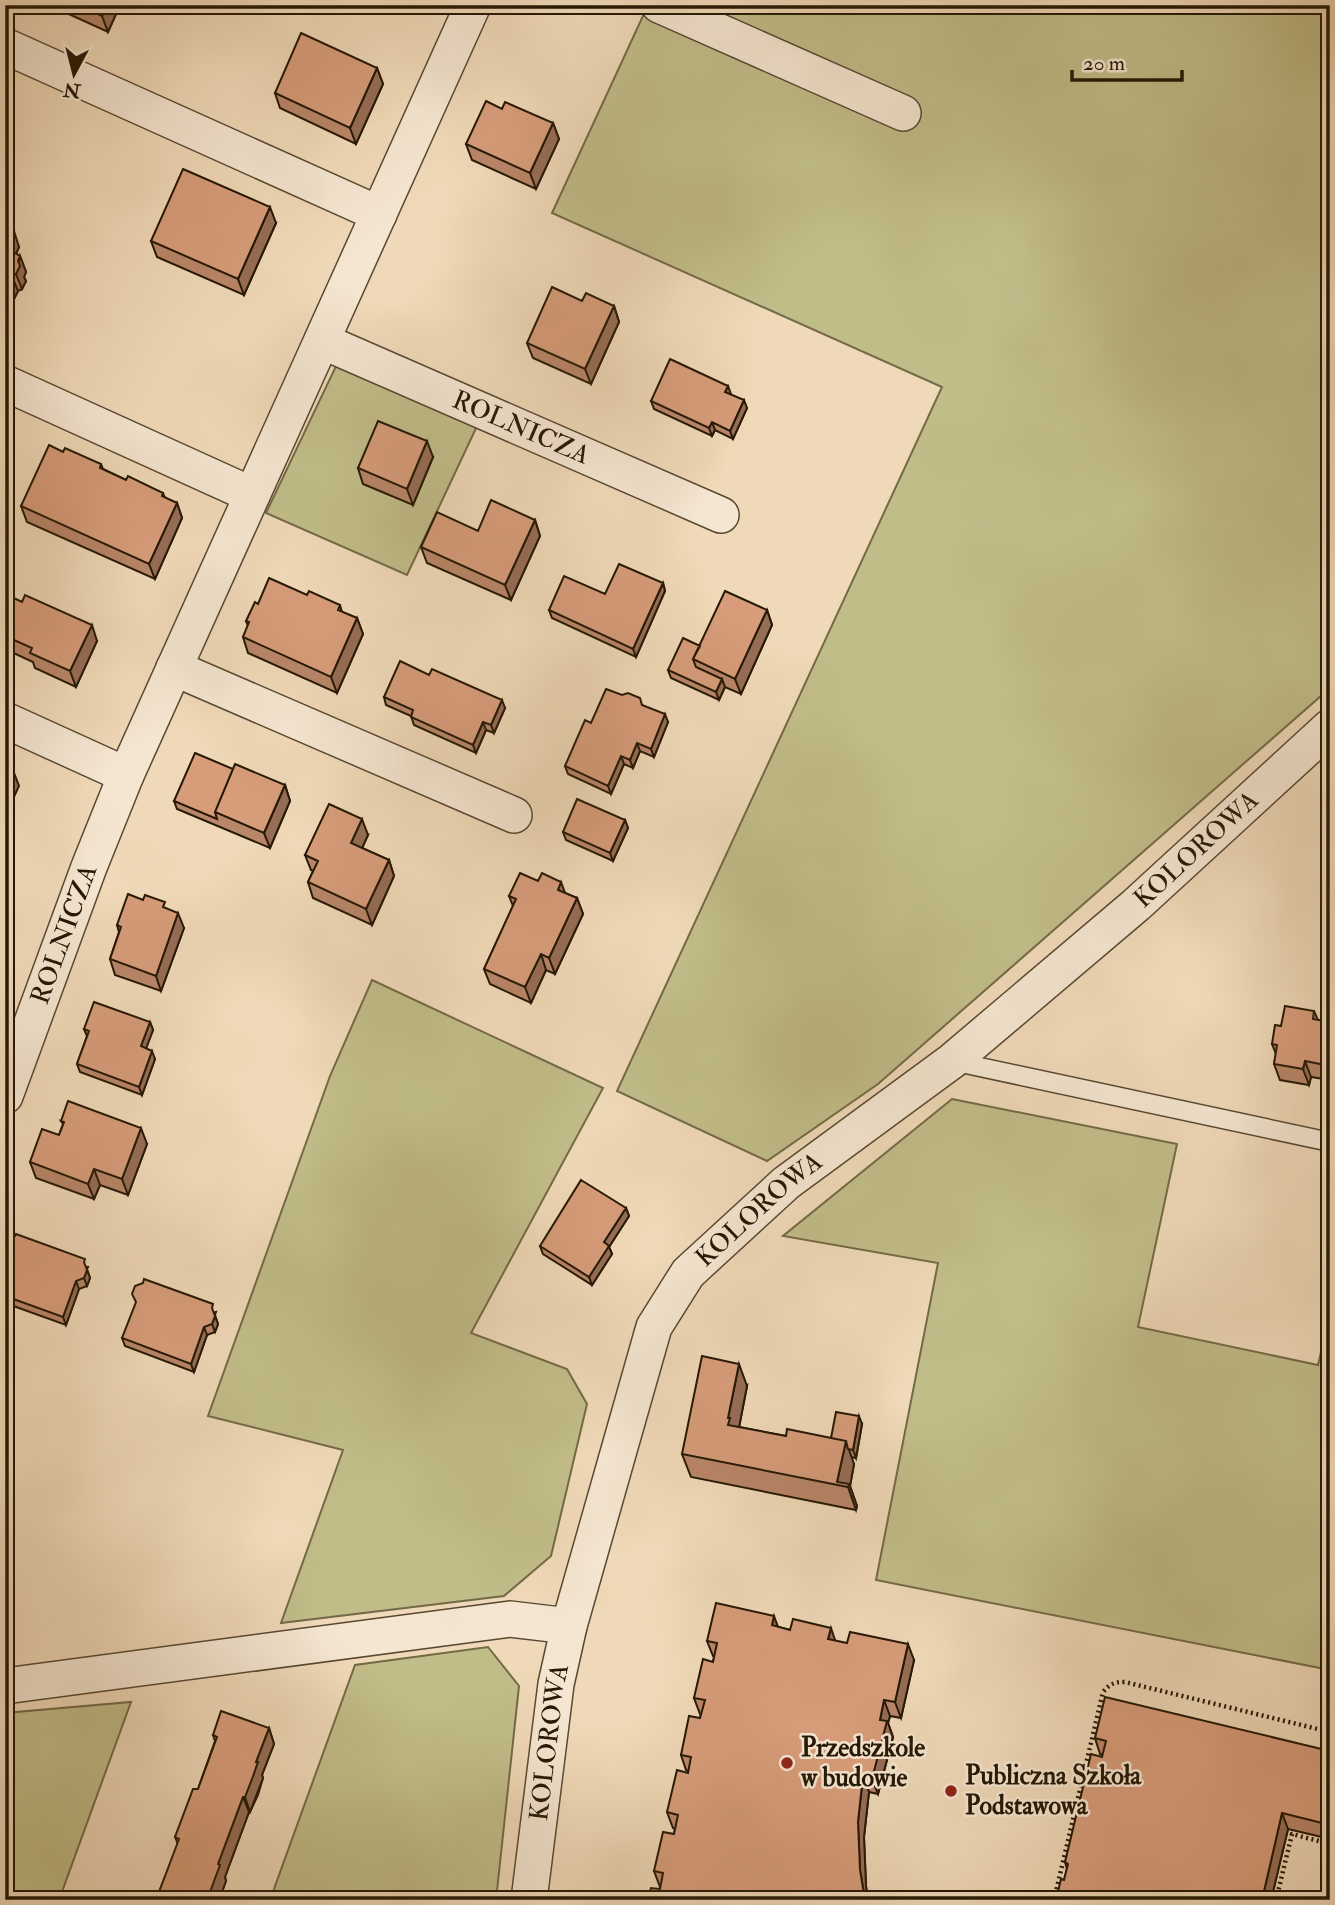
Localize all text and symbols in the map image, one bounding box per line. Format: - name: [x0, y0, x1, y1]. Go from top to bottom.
- north arrow: [38, 38, 108, 108]
- scale bar: [1072, 38, 1183, 82]
- text: 20 m: [1083, 50, 1125, 77]
- text: N: [61, 77, 83, 103]
- street label: ROLNICZA: [447, 384, 595, 472]
- street label: KOLOROWA: [1127, 784, 1266, 915]
- street label: ROLNICZA: [24, 860, 105, 1009]
- street label: KOLOROWA: [689, 1145, 829, 1274]
- street label: KOLOROWA: [523, 1660, 576, 1823]
- place label: Przedszkole w budowie: [800, 1732, 925, 1794]
- marker: Przedszkole w budowie: [779, 1755, 795, 1771]
- place label: Publiczna Szkoła Podstawowa: [965, 1760, 1142, 1822]
- marker: Publiczna Szkoła Podstawowa: [943, 1783, 959, 1799]

